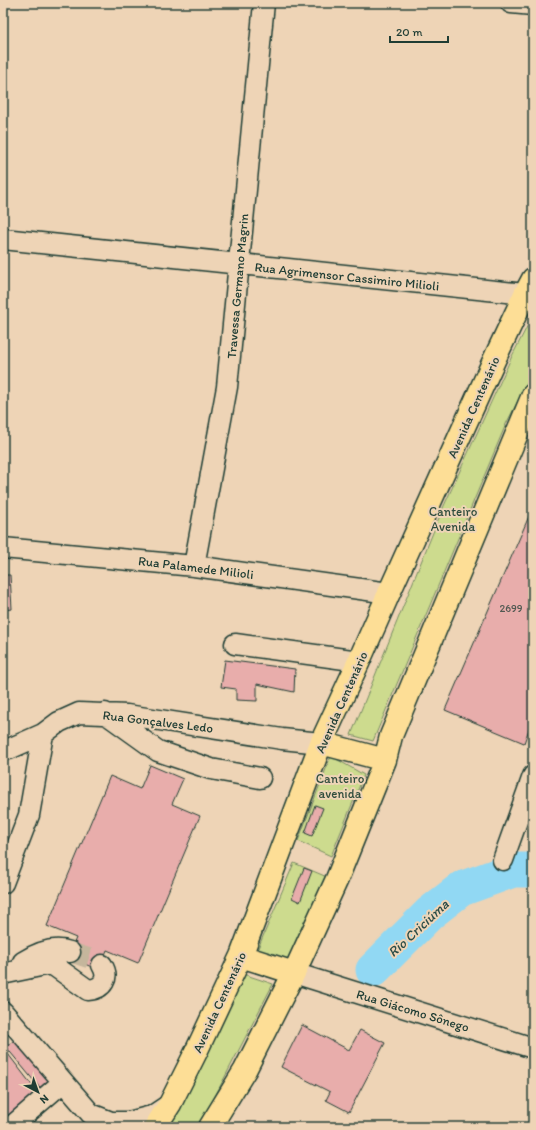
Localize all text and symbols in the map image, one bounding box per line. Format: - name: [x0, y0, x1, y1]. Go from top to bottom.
- scale bar: [390, 18, 448, 44]
- text: 20 m: [396, 25, 423, 39]
- street label: Travessa Germano Magrin: [224, 212, 251, 359]
- street label: Rua Agrimensor Cassimiro Milioli: [254, 259, 440, 294]
- street label: Avenida Centenário: [444, 354, 503, 460]
- park label: Canteiro Avenida: [429, 504, 478, 534]
- street label: Rua Palamede Milioli: [137, 553, 254, 582]
- house number: 2699: [499, 602, 523, 615]
- street label: Avenida Centenário: [312, 649, 371, 755]
- street label: Rua Gonçalves Ledo: [102, 707, 214, 736]
- park label: Canteiro avenida: [316, 771, 365, 801]
- water label: Rio Criciúma: [384, 895, 453, 961]
- street label: Avenida Centenário: [190, 949, 250, 1055]
- street label: Rua Giácomo Sônego: [355, 986, 471, 1035]
- north arrow: [18, 1072, 58, 1112]
- text: N: [37, 1092, 51, 1107]

